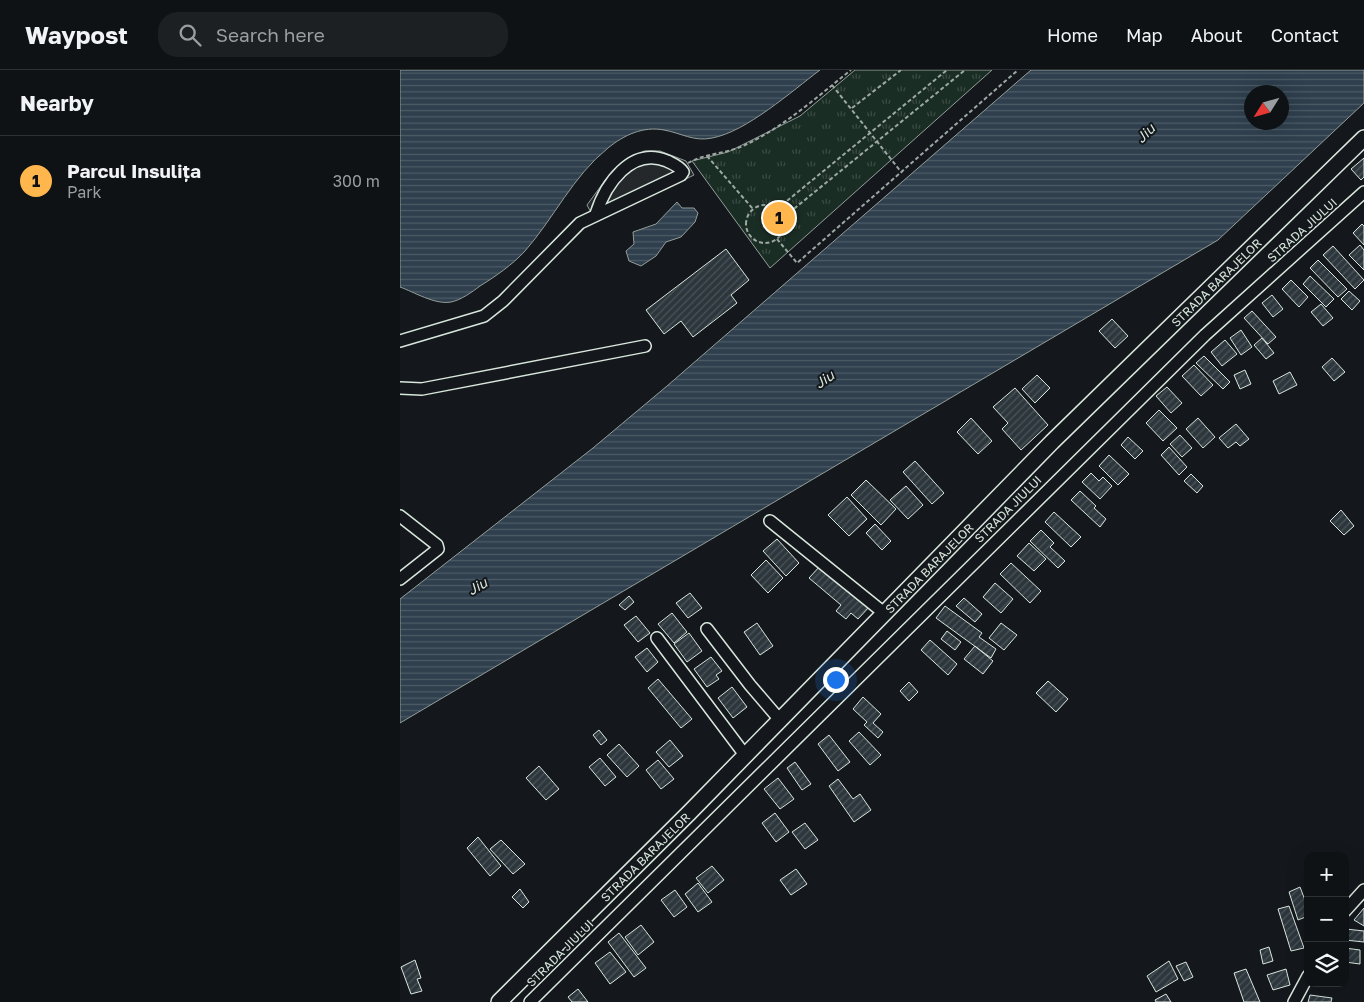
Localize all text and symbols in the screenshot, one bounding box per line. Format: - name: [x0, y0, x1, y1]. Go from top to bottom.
- search box: [158, 12, 508, 57]
- text: Waypost: [25, 20, 128, 49]
- icon: search: [176, 21, 204, 49]
- text: Search here: [216, 23, 325, 46]
- text: Home: [1047, 24, 1098, 46]
- text: Map: [1126, 24, 1163, 46]
- text: About: [1191, 24, 1243, 46]
- text: Contact: [1271, 24, 1339, 46]
- north arrow: [1244, 85, 1289, 130]
- text: Nearby: [20, 90, 94, 116]
- water label: Jiu: [1132, 119, 1159, 146]
- text: Parcul Insulița: [67, 159, 201, 182]
- text: 1: [32, 171, 40, 191]
- text: 300 m: [333, 171, 380, 191]
- text: Park: [67, 182, 102, 202]
- street label: STRADA JIULUI: [1264, 195, 1340, 265]
- pin: 1: [763, 199, 795, 237]
- street label: STRADA BARAJELOR: [1168, 235, 1264, 329]
- water label: Jiu: [811, 365, 838, 392]
- street label: STRADA JIULUI: [971, 472, 1045, 546]
- street label: STRADA BARAJELOR: [882, 520, 976, 616]
- water label: Jiu: [464, 573, 491, 598]
- your location: [823, 667, 849, 693]
- street label: STRADA BARAJELOR: [597, 809, 693, 904]
- map controls: [1304, 852, 1349, 987]
- button: +: [1304, 852, 1349, 897]
- button: −: [1304, 897, 1349, 942]
- street label: STRADA JIULUI: [523, 916, 597, 990]
- button: layers: [1304, 942, 1349, 987]

